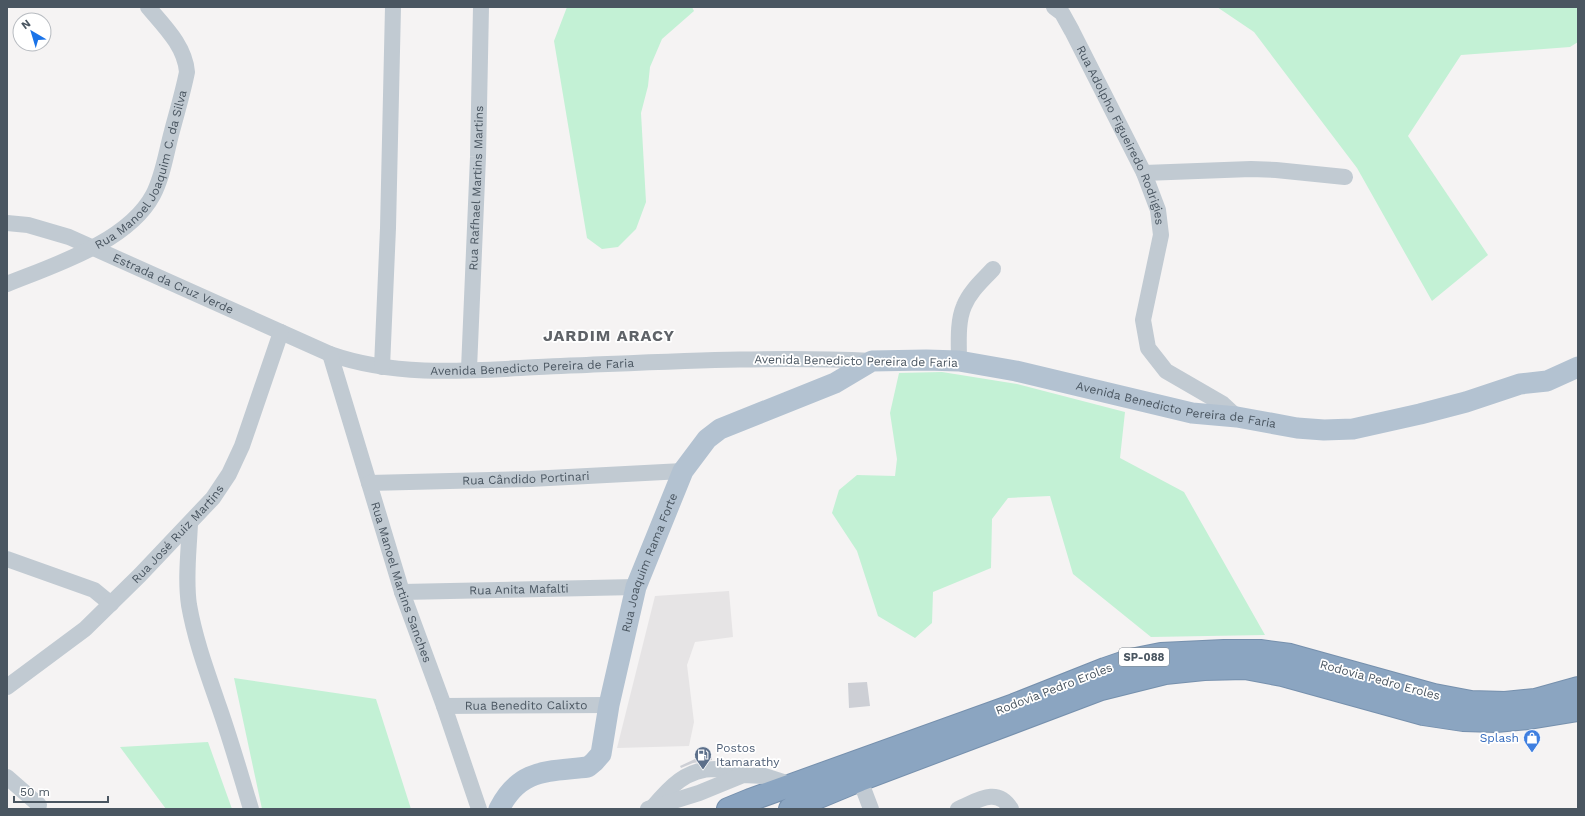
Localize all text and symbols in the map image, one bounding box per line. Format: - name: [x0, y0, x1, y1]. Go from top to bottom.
- north arrow: [12, 12, 52, 52]
- text: N: [19, 17, 33, 32]
- street label: Rua Adolpho Figueiredo Rodrigies: [1074, 43, 1167, 226]
- street label: Rua Manoel Joaquim C. da Silva: [92, 88, 190, 252]
- street label: Rua Rafhael Martins Martins: [466, 106, 486, 271]
- street label: Estrada da Cruz Verde: [111, 251, 236, 317]
- district label: JARDIM ARACY: [543, 326, 675, 345]
- street label: Avenida Benedicto Pereira de Faria: [754, 352, 958, 370]
- street label: Avenida Benedicto Pereira de Faria: [430, 356, 635, 378]
- street label: Avenida Benedicto Pereira de Faria: [1075, 379, 1277, 431]
- street label: Rua Cândido Portinari: [462, 469, 590, 488]
- street label: Rua José Ruiz Martins: [129, 482, 227, 586]
- street label: Rua Joaquim Rama Forte: [619, 491, 680, 634]
- street label: Rua Manoel Martins Sanches: [368, 500, 434, 665]
- street label: Rua Anita Mafalti: [469, 581, 569, 598]
- road number: SP-088: [1119, 648, 1169, 666]
- street label: Rodovia Pedro Eroles: [1318, 657, 1442, 703]
- street label: Rodovia Pedro Eroles: [994, 660, 1114, 718]
- street label: Rua Benedito Calixto: [465, 698, 587, 713]
- shop icon: Splash: [1522, 728, 1542, 753]
- place label: Splash: [1480, 731, 1519, 745]
- place label: Postos Itamarathy: [716, 741, 780, 769]
- fuel station icon: Postos Itamarathy: [693, 745, 713, 770]
- scale bar: [14, 778, 108, 804]
- text: 50 m: [20, 785, 50, 799]

